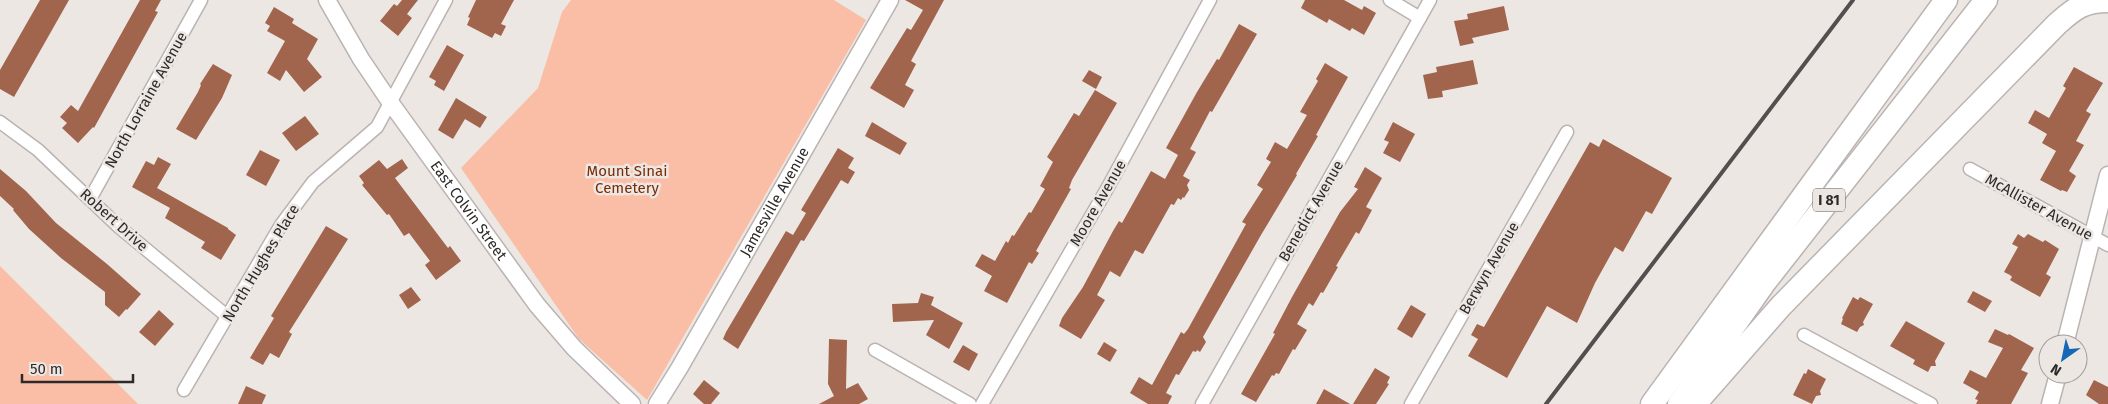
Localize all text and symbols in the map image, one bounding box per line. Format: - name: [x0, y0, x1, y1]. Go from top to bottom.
- street label: North Lorraine Avenue: [101, 29, 191, 171]
- street label: Jamesville Avenue: [736, 144, 813, 260]
- street label: East Colvin Street: [427, 157, 511, 264]
- street label: Moore Avenue: [1066, 157, 1130, 249]
- street label: Benedict Avenue: [1275, 157, 1347, 265]
- park label: Mount Sinai Cemetery: [587, 162, 667, 197]
- street label: McAllister Avenue: [1982, 170, 2096, 244]
- street label: Robert Drive: [76, 185, 152, 255]
- road number: I 81: [1813, 188, 1845, 212]
- street label: North Hughes Place: [219, 201, 303, 325]
- street label: Berwyn Avenue: [1455, 219, 1523, 317]
- north arrow: [2038, 334, 2088, 384]
- scale bar: [22, 352, 134, 384]
- text: 50 m: [30, 360, 63, 378]
- text: N: [2048, 360, 2065, 379]

